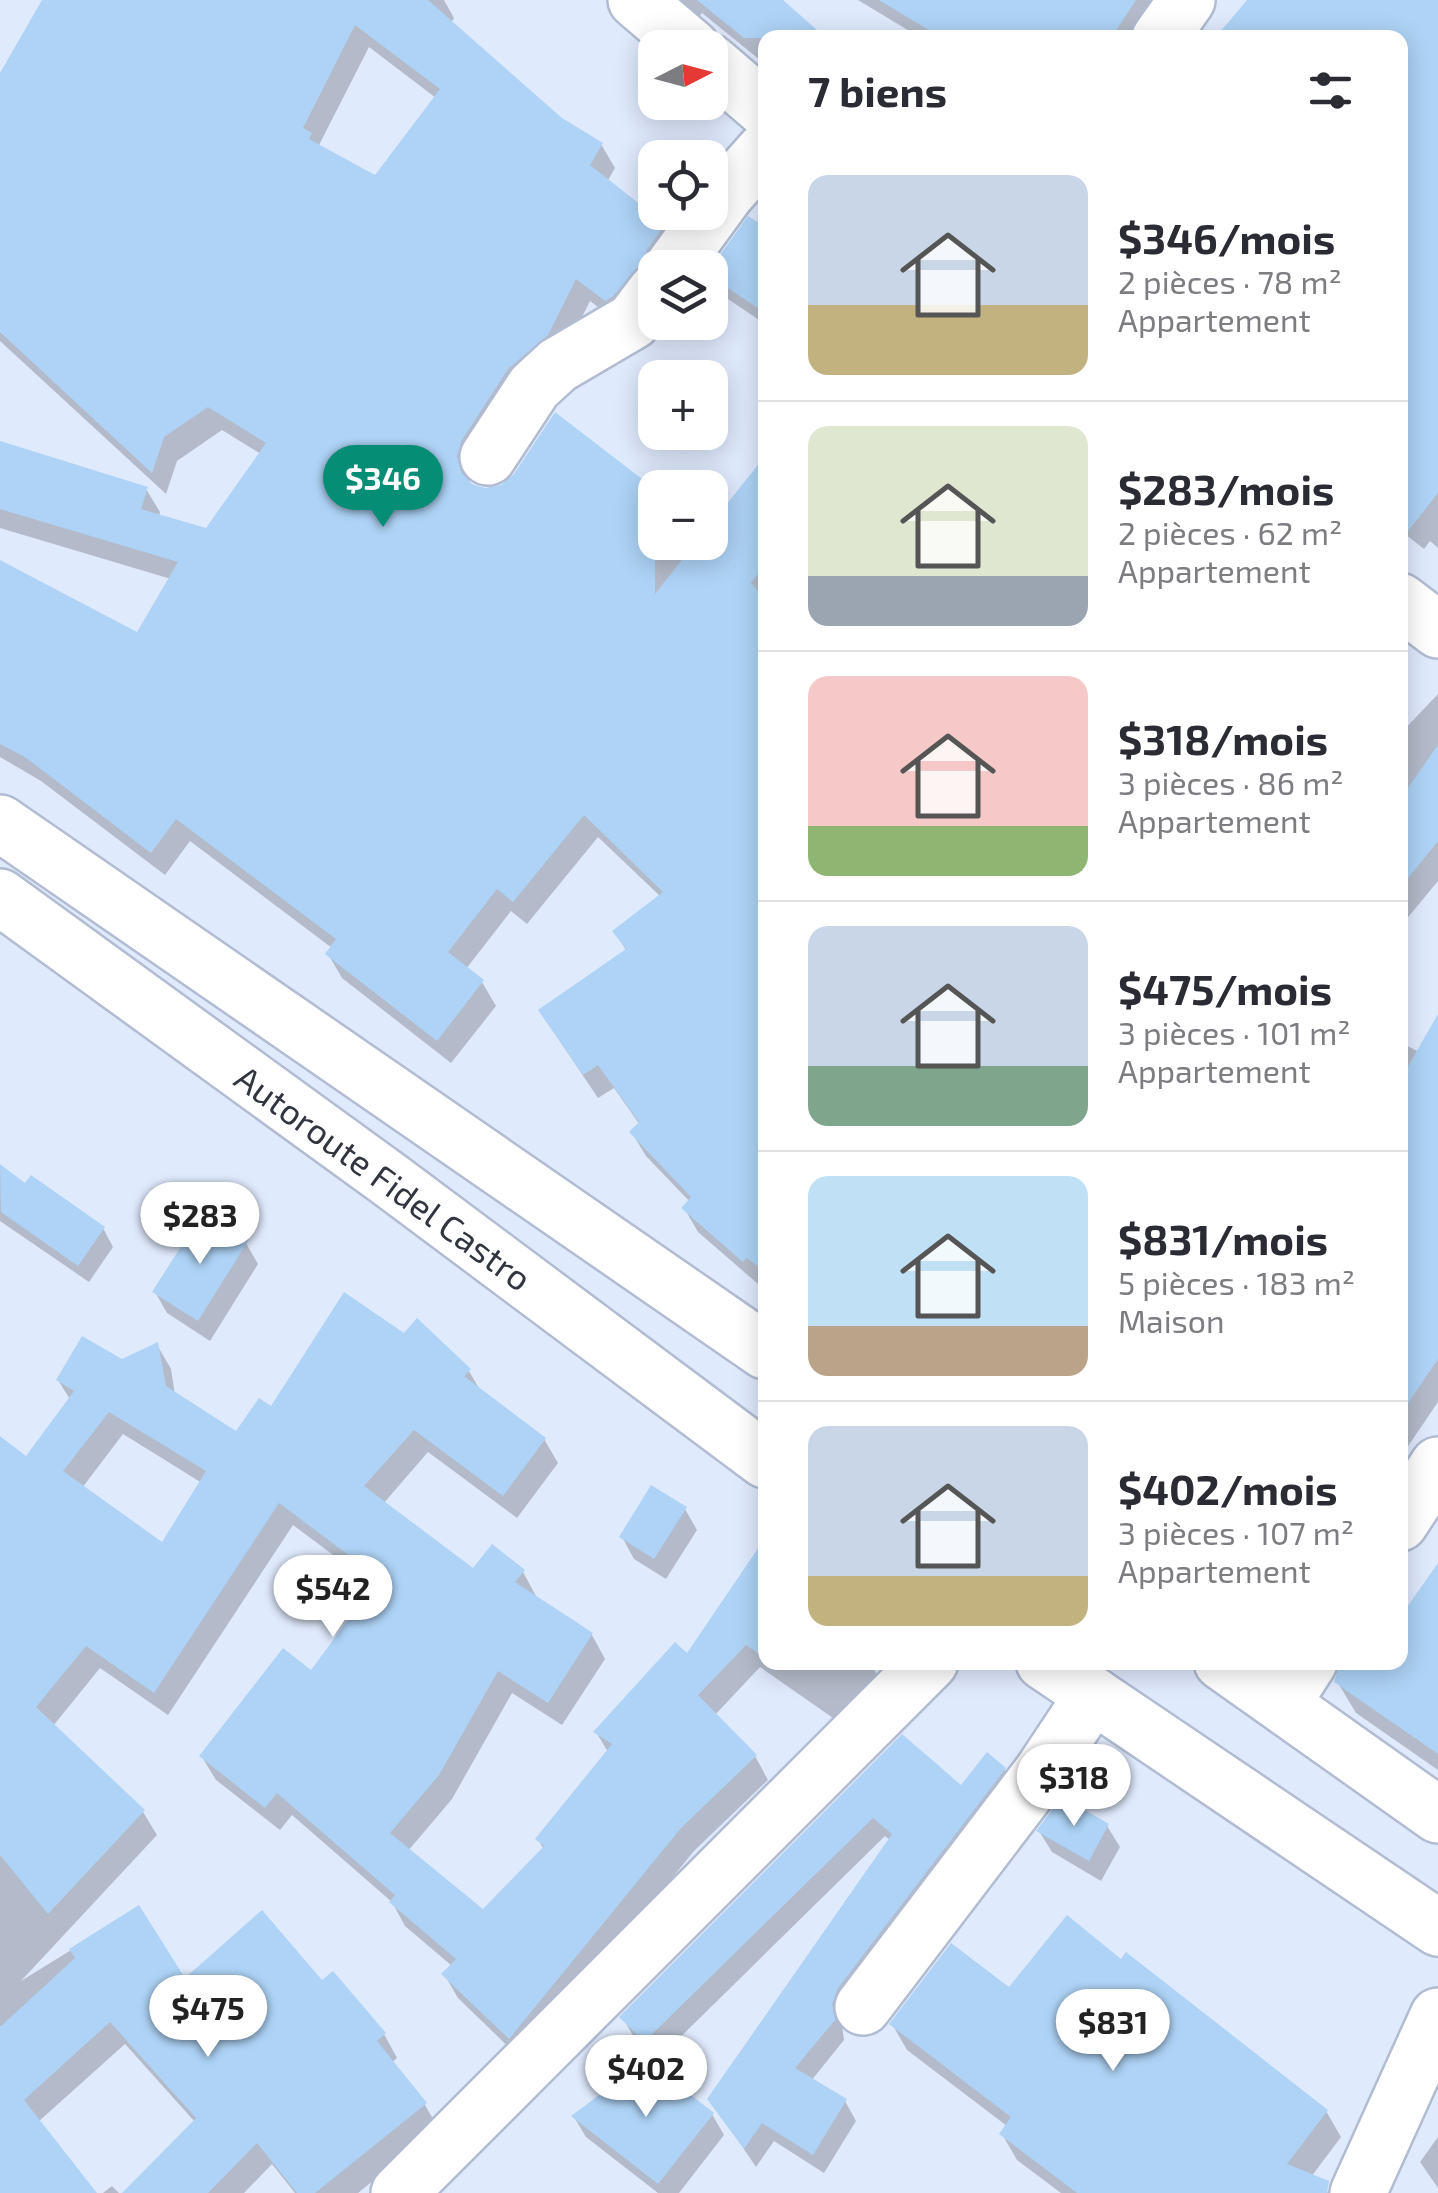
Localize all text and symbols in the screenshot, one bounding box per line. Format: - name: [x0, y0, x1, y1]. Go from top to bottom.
- north arrow: [638, 30, 728, 120]
- map controls: [638, 30, 728, 560]
- icon: filters: [1303, 63, 1358, 118]
- text: 7 biens: [808, 65, 947, 115]
- button: locate: [638, 140, 728, 230]
- text: $346/mois: [1118, 212, 1335, 262]
- icon: home: [888, 215, 1008, 335]
- button: layers: [638, 250, 728, 340]
- text: 2 pièces · 78 m²: [1118, 262, 1342, 300]
- text: Appartement: [1118, 300, 1311, 338]
- button: +: [638, 360, 728, 450]
- pin: $346: [324, 445, 442, 530]
- text: $346: [345, 458, 421, 496]
- text: $283/mois: [1118, 463, 1334, 513]
- icon: home: [888, 466, 1008, 586]
- button: −: [638, 470, 728, 560]
- text: 2 pièces · 62 m²: [1118, 513, 1342, 551]
- text: Appartement: [1118, 551, 1311, 589]
- text: $318/mois: [1118, 713, 1328, 763]
- icon: home: [888, 716, 1008, 836]
- text: 3 pièces · 86 m²: [1118, 763, 1343, 801]
- text: Appartement: [1118, 801, 1311, 839]
- text: $475/mois: [1118, 963, 1332, 1013]
- icon: home: [888, 966, 1008, 1086]
- text: 3 pièces · 101 m²: [1118, 1013, 1350, 1051]
- text: Appartement: [1118, 1051, 1311, 1089]
- street label: Autoroute Fidel Castro: [228, 1055, 540, 1299]
- pin: $283: [141, 1182, 259, 1267]
- text: $283: [162, 1195, 238, 1233]
- text: $831/mois: [1118, 1213, 1328, 1263]
- icon: home: [888, 1216, 1008, 1336]
- text: 5 pièces · 183 m²: [1118, 1263, 1355, 1301]
- text: Maison: [1118, 1301, 1225, 1339]
- text: $402/mois: [1118, 1463, 1338, 1513]
- icon: home: [888, 1466, 1008, 1586]
- text: 3 pièces · 107 m²: [1118, 1513, 1354, 1551]
- text: Appartement: [1118, 1551, 1311, 1589]
- pin: $542: [274, 1555, 392, 1640]
- text: $542: [295, 1568, 371, 1606]
- pin: $318: [1015, 1744, 1133, 1829]
- text: $318: [1039, 1757, 1109, 1795]
- pin: $475: [149, 1975, 267, 2060]
- text: $475: [171, 1988, 245, 2026]
- pin: $831: [1054, 1989, 1172, 2074]
- text: $831: [1078, 2002, 1148, 2040]
- pin: $402: [587, 2035, 705, 2120]
- text: $402: [607, 2048, 685, 2086]

